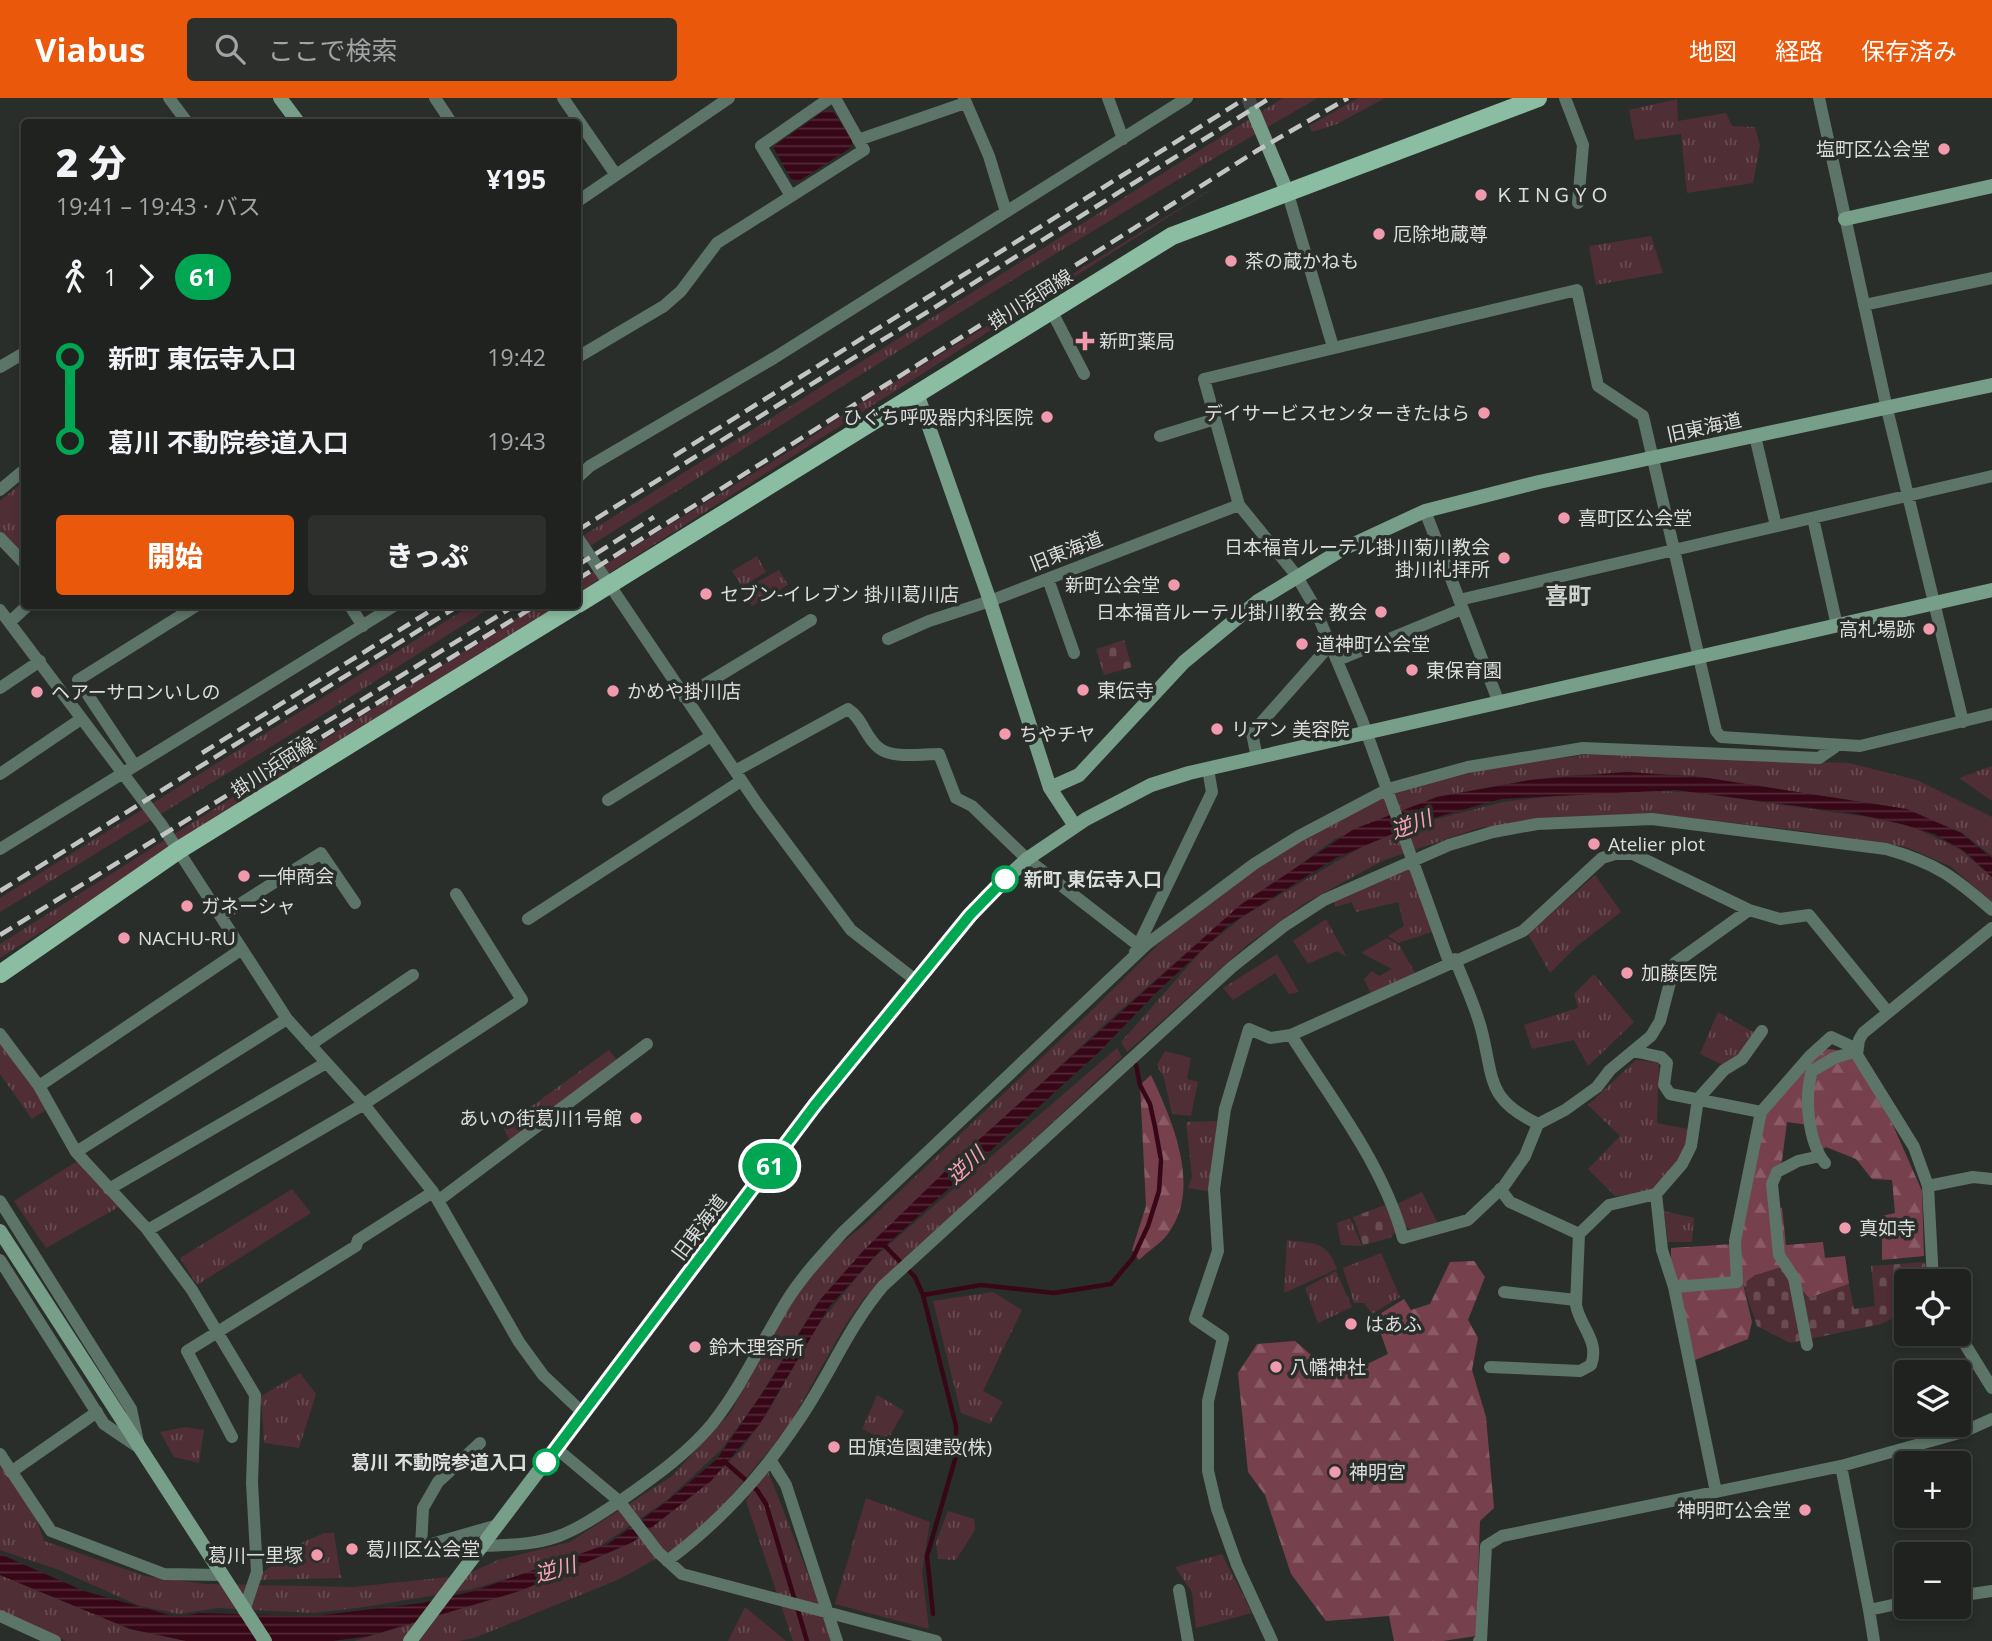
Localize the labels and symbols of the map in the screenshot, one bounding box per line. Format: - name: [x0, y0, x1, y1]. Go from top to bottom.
- place label: 塩町区公会堂: [1816, 136, 1930, 162]
- marker: 塩町区公会堂: [1936, 141, 1952, 157]
- place label: ＫＩＮＧＹＯ: [1495, 182, 1609, 208]
- marker: ＫＩＮＧＹＯ: [1473, 187, 1489, 203]
- place label: 厄除地蔵尊: [1393, 221, 1488, 247]
- marker: 厄除地蔵尊: [1371, 226, 1387, 242]
- place label: 茶の蔵かねも: [1245, 248, 1359, 274]
- marker: 茶の蔵かねも: [1223, 253, 1239, 269]
- street label: 掛川浜岡線: [983, 263, 1077, 335]
- place label: 新町薬局: [1099, 328, 1175, 354]
- marker: 新町薬局: [1077, 333, 1093, 349]
- place label: デイサービスセンターきたはら: [1204, 400, 1470, 426]
- place label: ひぐち呼吸器内科医院: [843, 404, 1033, 430]
- marker: デイサービスセンターきたはら: [1476, 405, 1492, 421]
- street label: 旧東海道: [1664, 406, 1744, 448]
- marker: ひぐち呼吸器内科医院: [1039, 409, 1055, 425]
- place label: 喜町区公会堂: [1578, 505, 1692, 531]
- marker: 喜町区公会堂: [1556, 510, 1572, 526]
- street label: 旧東海道: [1026, 525, 1106, 577]
- place label: 日本福音ルーテル掛川菊川教会 掛川礼拝所: [1224, 534, 1490, 582]
- marker: 日本福音ルーテル掛川菊川教会 掛川礼拝所: [1496, 550, 1512, 566]
- place label: 新町公会堂: [1065, 572, 1160, 598]
- marker: 新町公会堂: [1166, 577, 1182, 593]
- district label: 喜町: [1545, 579, 1591, 611]
- place label: セブン-イレブン 掛川葛川店: [720, 581, 959, 607]
- marker: セブン-イレブン 掛川葛川店: [698, 586, 714, 602]
- place label: 日本福音ルーテル掛川教会 教会: [1096, 599, 1367, 625]
- marker: 日本福音ルーテル掛川教会 教会: [1373, 604, 1389, 620]
- place label: 高札場跡: [1839, 616, 1915, 642]
- marker: 高札場跡: [1921, 621, 1937, 637]
- place label: 道神町公会堂: [1316, 631, 1430, 657]
- marker: 道神町公会堂: [1294, 636, 1310, 652]
- place label: 東保育園: [1426, 657, 1502, 683]
- marker: 東保育園: [1404, 662, 1420, 678]
- place label: 東伝寺: [1097, 677, 1154, 703]
- place label: かめや掛川店: [627, 678, 741, 704]
- place label: ヘアーサロンいしの: [51, 679, 220, 705]
- marker: 東伝寺: [1075, 682, 1091, 698]
- marker: かめや掛川店: [605, 683, 621, 699]
- marker: ヘアーサロンいしの: [29, 684, 45, 700]
- place label: リアン 美容院: [1231, 716, 1349, 742]
- place label: ちやチヤ: [1019, 721, 1095, 747]
- marker: リアン 美容院: [1209, 721, 1225, 737]
- marker: ちやチヤ: [997, 726, 1013, 742]
- street label: 掛川浜岡線: [226, 731, 320, 803]
- water label: 逆川: [1386, 803, 1437, 845]
- place label: Atelier plot: [1608, 831, 1705, 857]
- marker: Atelier plot: [1586, 836, 1602, 852]
- place label: 一伸商会: [258, 863, 334, 889]
- marker: 新町 東伝寺入口: [992, 866, 1018, 892]
- place label: 新町 東伝寺入口: [1024, 866, 1162, 892]
- marker: 一伸商会: [236, 868, 252, 884]
- place label: ガネーシャ: [201, 893, 296, 919]
- marker: ガネーシャ: [179, 898, 195, 914]
- place label: NACHU-RU: [138, 925, 236, 951]
- marker: NACHU-RU: [116, 930, 132, 946]
- place label: 加藤医院: [1641, 960, 1717, 986]
- marker: 加藤医院: [1619, 965, 1635, 981]
- place label: あいの街葛川1号館: [459, 1105, 622, 1131]
- marker: あいの街葛川1号館: [628, 1110, 644, 1126]
- water label: 逆川: [940, 1139, 991, 1190]
- line badge: 61: [738, 1143, 802, 1189]
- street label: 旧東海道: [666, 1189, 732, 1265]
- place label: 真如寺: [1859, 1215, 1916, 1241]
- marker: 真如寺: [1837, 1220, 1853, 1236]
- place label: はあふ: [1365, 1311, 1422, 1337]
- marker: はあふ: [1343, 1316, 1359, 1332]
- place label: 鈴木理容所: [709, 1334, 804, 1360]
- marker: 鈴木理容所: [687, 1339, 703, 1355]
- place label: 八幡神社: [1290, 1354, 1366, 1380]
- marker: 八幡神社: [1268, 1359, 1284, 1375]
- place label: 田旗造園建設(株): [848, 1434, 992, 1460]
- marker: 田旗造園建設(株): [826, 1439, 842, 1455]
- place label: 葛川 不動院参道入口: [351, 1449, 527, 1475]
- marker: 葛川 不動院参道入口: [533, 1449, 559, 1475]
- place label: 神明宮: [1349, 1459, 1406, 1485]
- marker: 神明宮: [1327, 1464, 1343, 1480]
- place label: 神明町公会堂: [1677, 1497, 1791, 1523]
- marker: 神明町公会堂: [1797, 1502, 1813, 1518]
- place label: 葛川区公会堂: [366, 1536, 480, 1562]
- marker: 葛川区公会堂: [344, 1541, 360, 1557]
- place label: 葛川一里塚: [208, 1542, 303, 1568]
- marker: 葛川一里塚: [309, 1547, 325, 1563]
- water label: 逆川: [531, 1549, 581, 1588]

